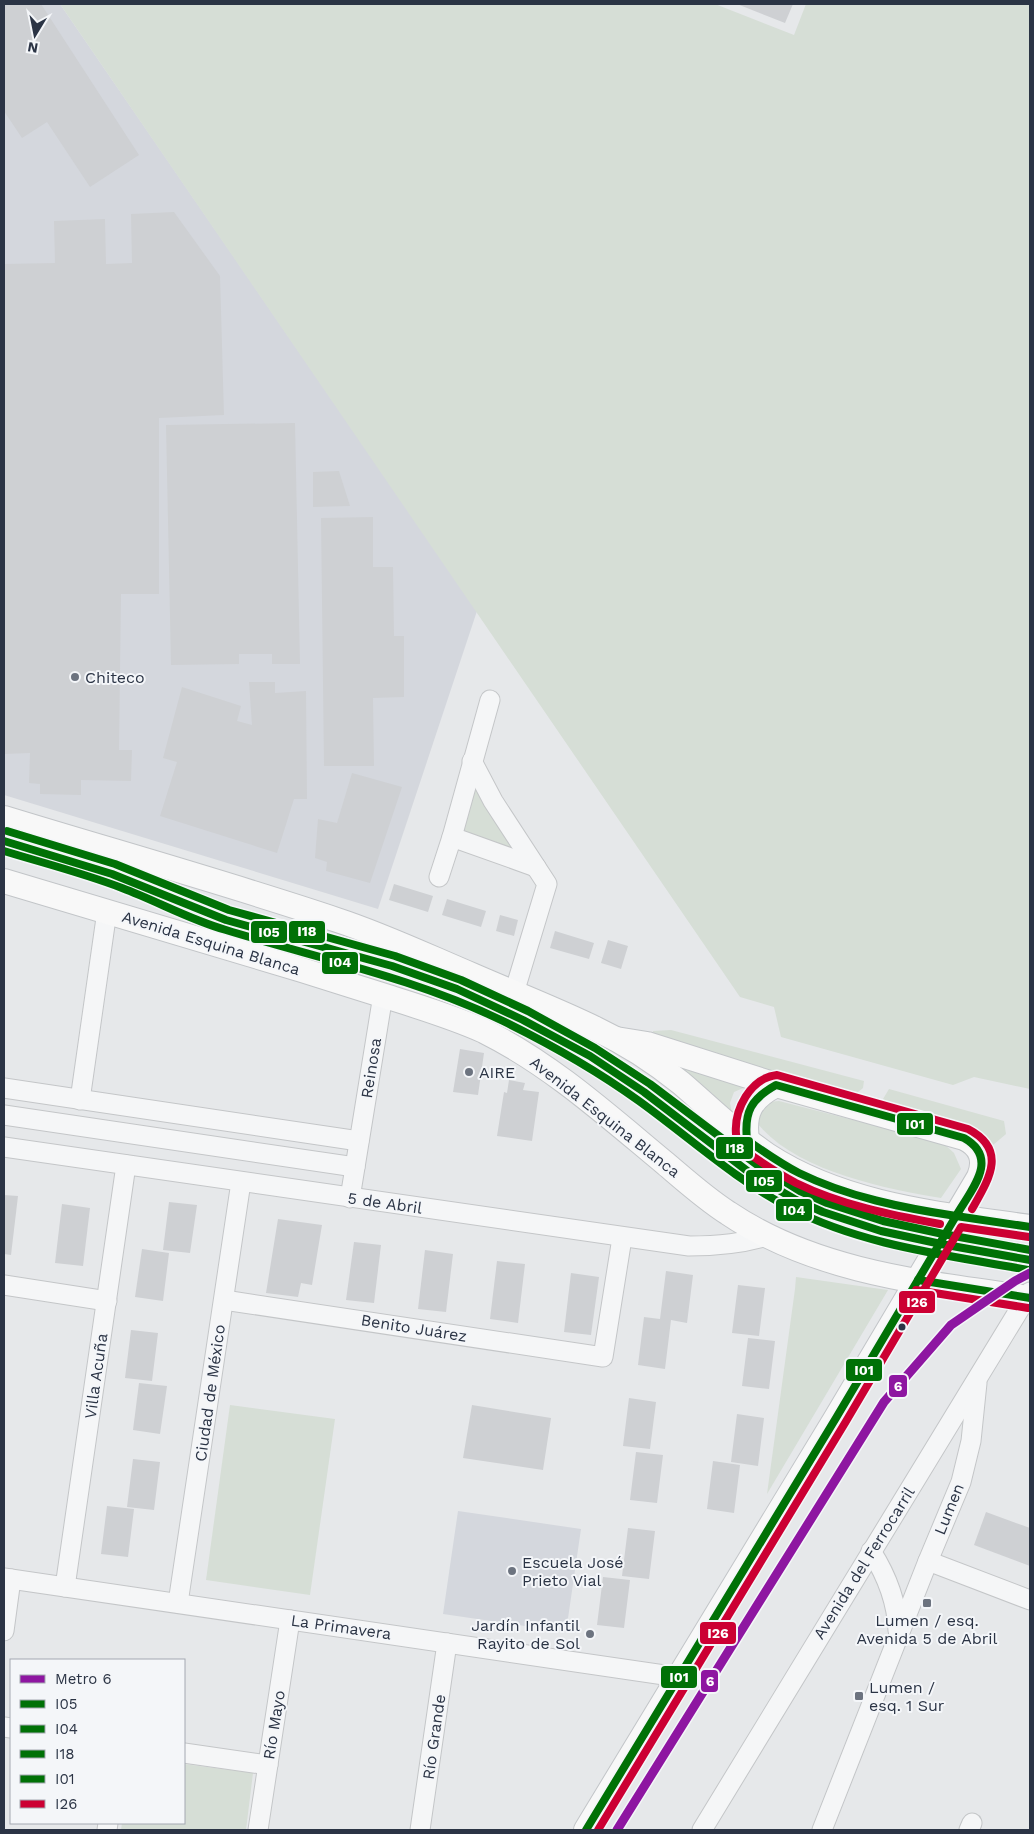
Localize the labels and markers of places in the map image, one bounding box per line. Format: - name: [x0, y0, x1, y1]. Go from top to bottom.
- place label: Chiteco: [85, 668, 145, 687]
- marker: Chiteco: [69, 671, 81, 683]
- place label: AIRE: [479, 1063, 515, 1082]
- marker: AIRE: [463, 1066, 475, 1078]
- unlabelled marker: [897, 1322, 907, 1332]
- place label: Escuela José Prieto Vial: [522, 1553, 624, 1590]
- marker: Escuela José Prieto Vial: [506, 1565, 518, 1577]
- marker: Lumen / esq. Avenida 5 de Abril: [921, 1597, 933, 1609]
- place label: Lumen / esq. Avenida 5 de Abril: [856, 1611, 998, 1648]
- place label: Jardín Infantil Rayito de Sol: [471, 1616, 580, 1653]
- marker: Jardín Infantil Rayito de Sol: [584, 1628, 596, 1640]
- place label: Lumen / esq. 1 Sur: [869, 1678, 945, 1715]
- marker: Lumen / esq. 1 Sur: [853, 1690, 865, 1702]

